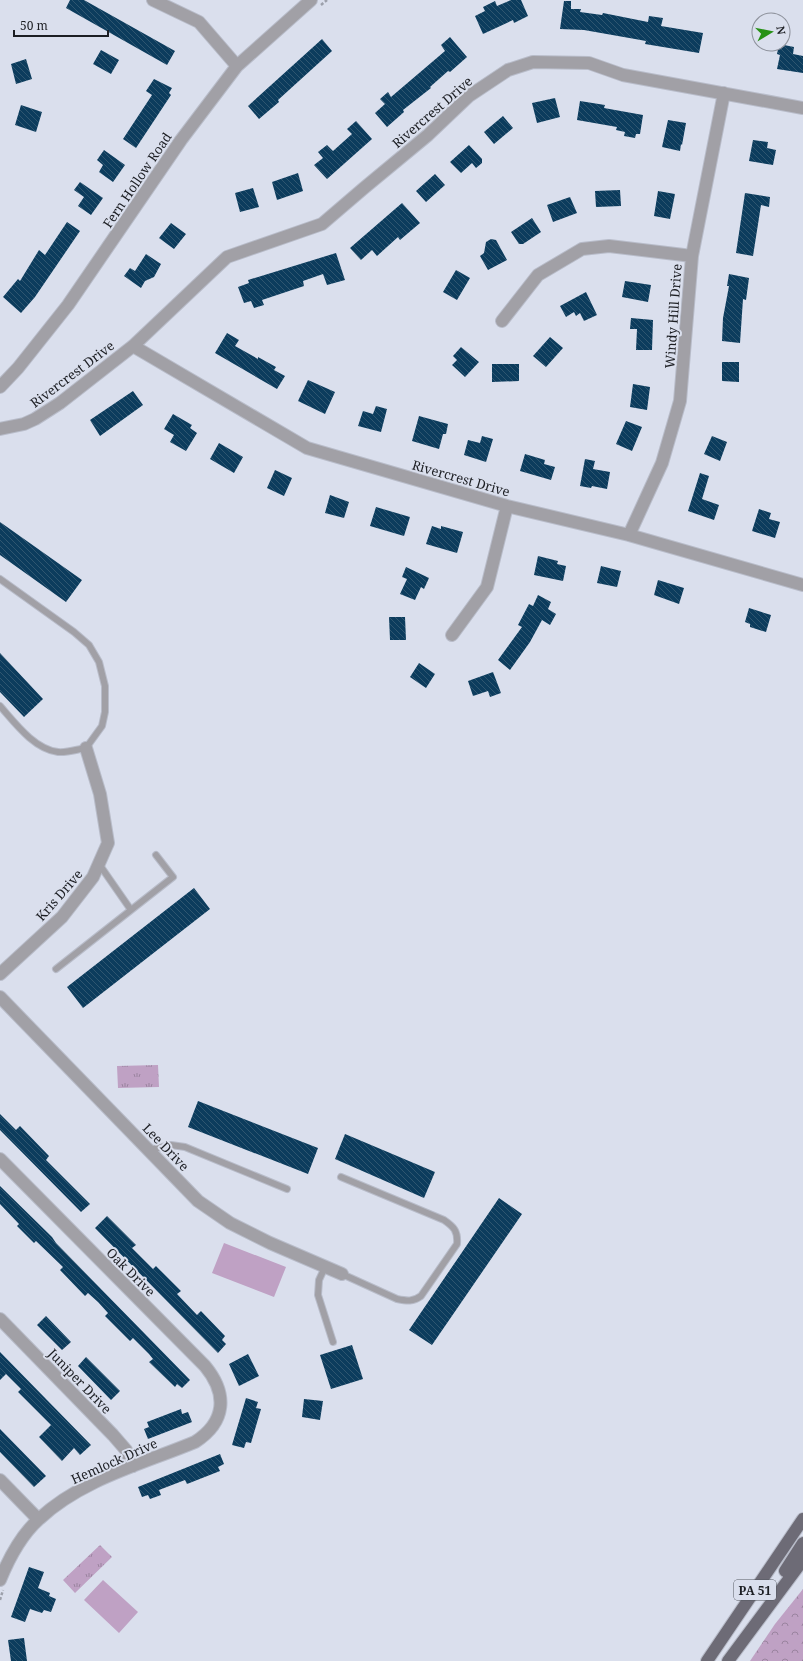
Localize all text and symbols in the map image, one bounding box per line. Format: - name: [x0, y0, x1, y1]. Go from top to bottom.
- scale bar: [14, 12, 108, 38]
- north arrow: [751, 12, 791, 52]
- text: 50 m: [20, 17, 48, 34]
- text: N: [773, 25, 790, 36]
- street label: Rivercrest Drive: [388, 72, 476, 152]
- street label: Fern Hollow Road: [98, 129, 176, 231]
- street label: Windy Hill Drive: [660, 263, 686, 369]
- street label: Rivercrest Drive: [26, 336, 118, 412]
- street label: Rivercrest Drive: [410, 455, 512, 501]
- street label: Kris Drive: [32, 865, 86, 925]
- street label: Lee Drive: [139, 1119, 193, 1175]
- street label: Oak Drive: [103, 1244, 159, 1300]
- street label: Juniper Drive: [44, 1344, 116, 1418]
- street label: Hemlock Drive: [68, 1434, 160, 1488]
- road number: PA 51: [734, 1580, 776, 1600]

